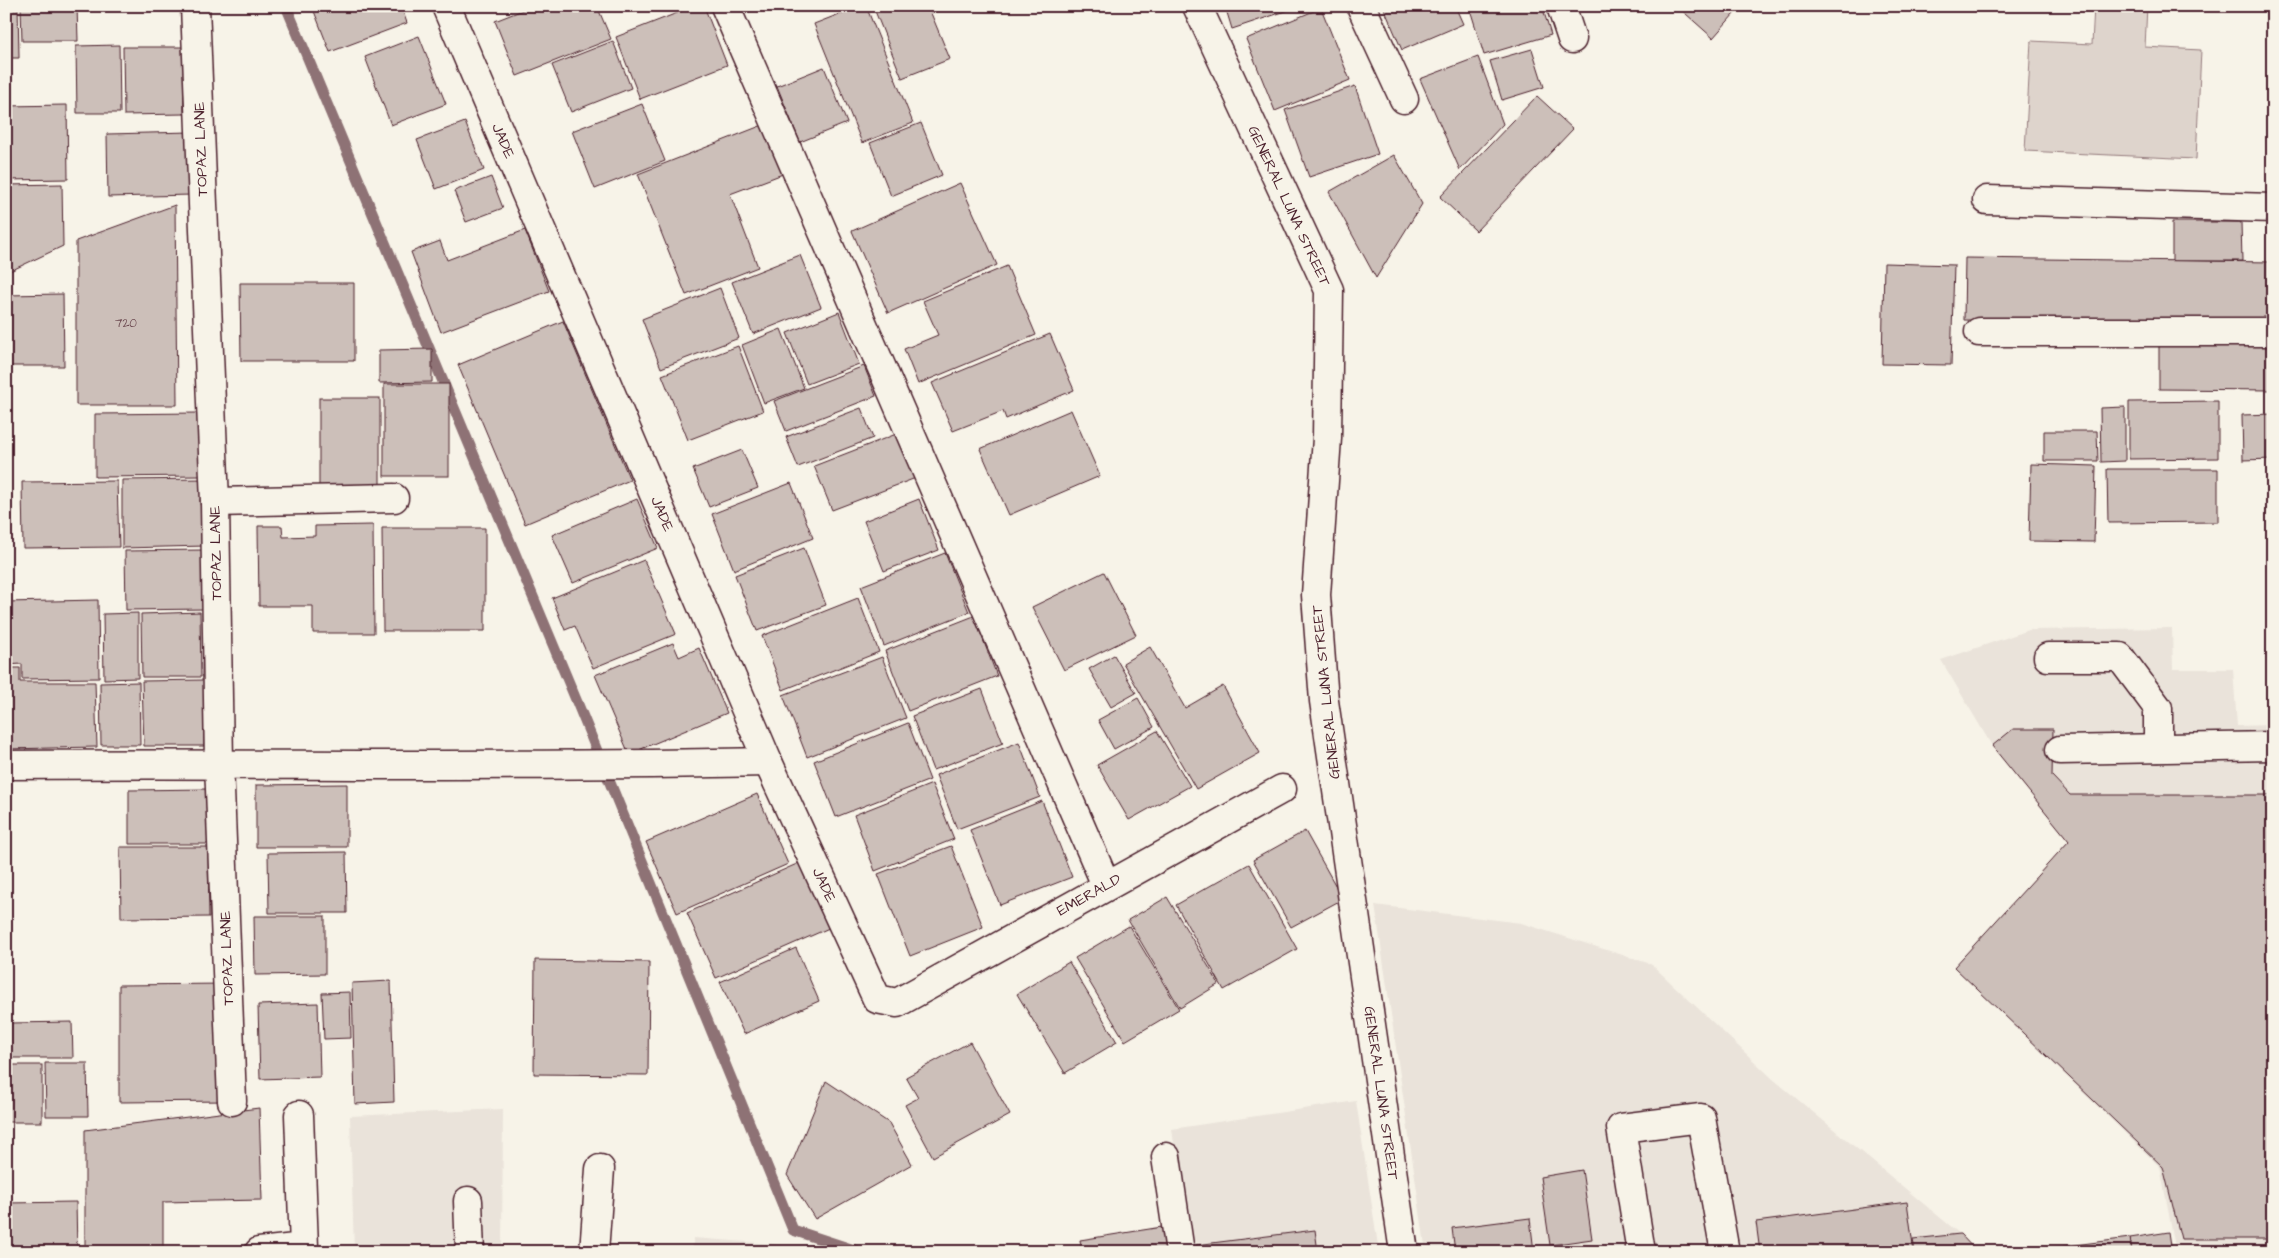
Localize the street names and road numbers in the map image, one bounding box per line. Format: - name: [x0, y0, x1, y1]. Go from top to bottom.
- street label: TOPAZ LANE: [189, 101, 213, 197]
- street label: JADE: [486, 120, 520, 162]
- street label: GENERAL LUNA STREET: [1243, 122, 1336, 290]
- street label: JADE: [645, 493, 679, 535]
- street label: TOPAZ LANE: [205, 505, 227, 600]
- street label: GENERAL LUNA STREET: [1306, 603, 1346, 780]
- street label: JADE: [807, 864, 841, 906]
- street label: EMERALD: [1053, 869, 1125, 921]
- street label: TOPAZ LANE: [215, 910, 239, 1006]
- street label: GENERAL LUNA STREET: [1358, 1005, 1404, 1182]

